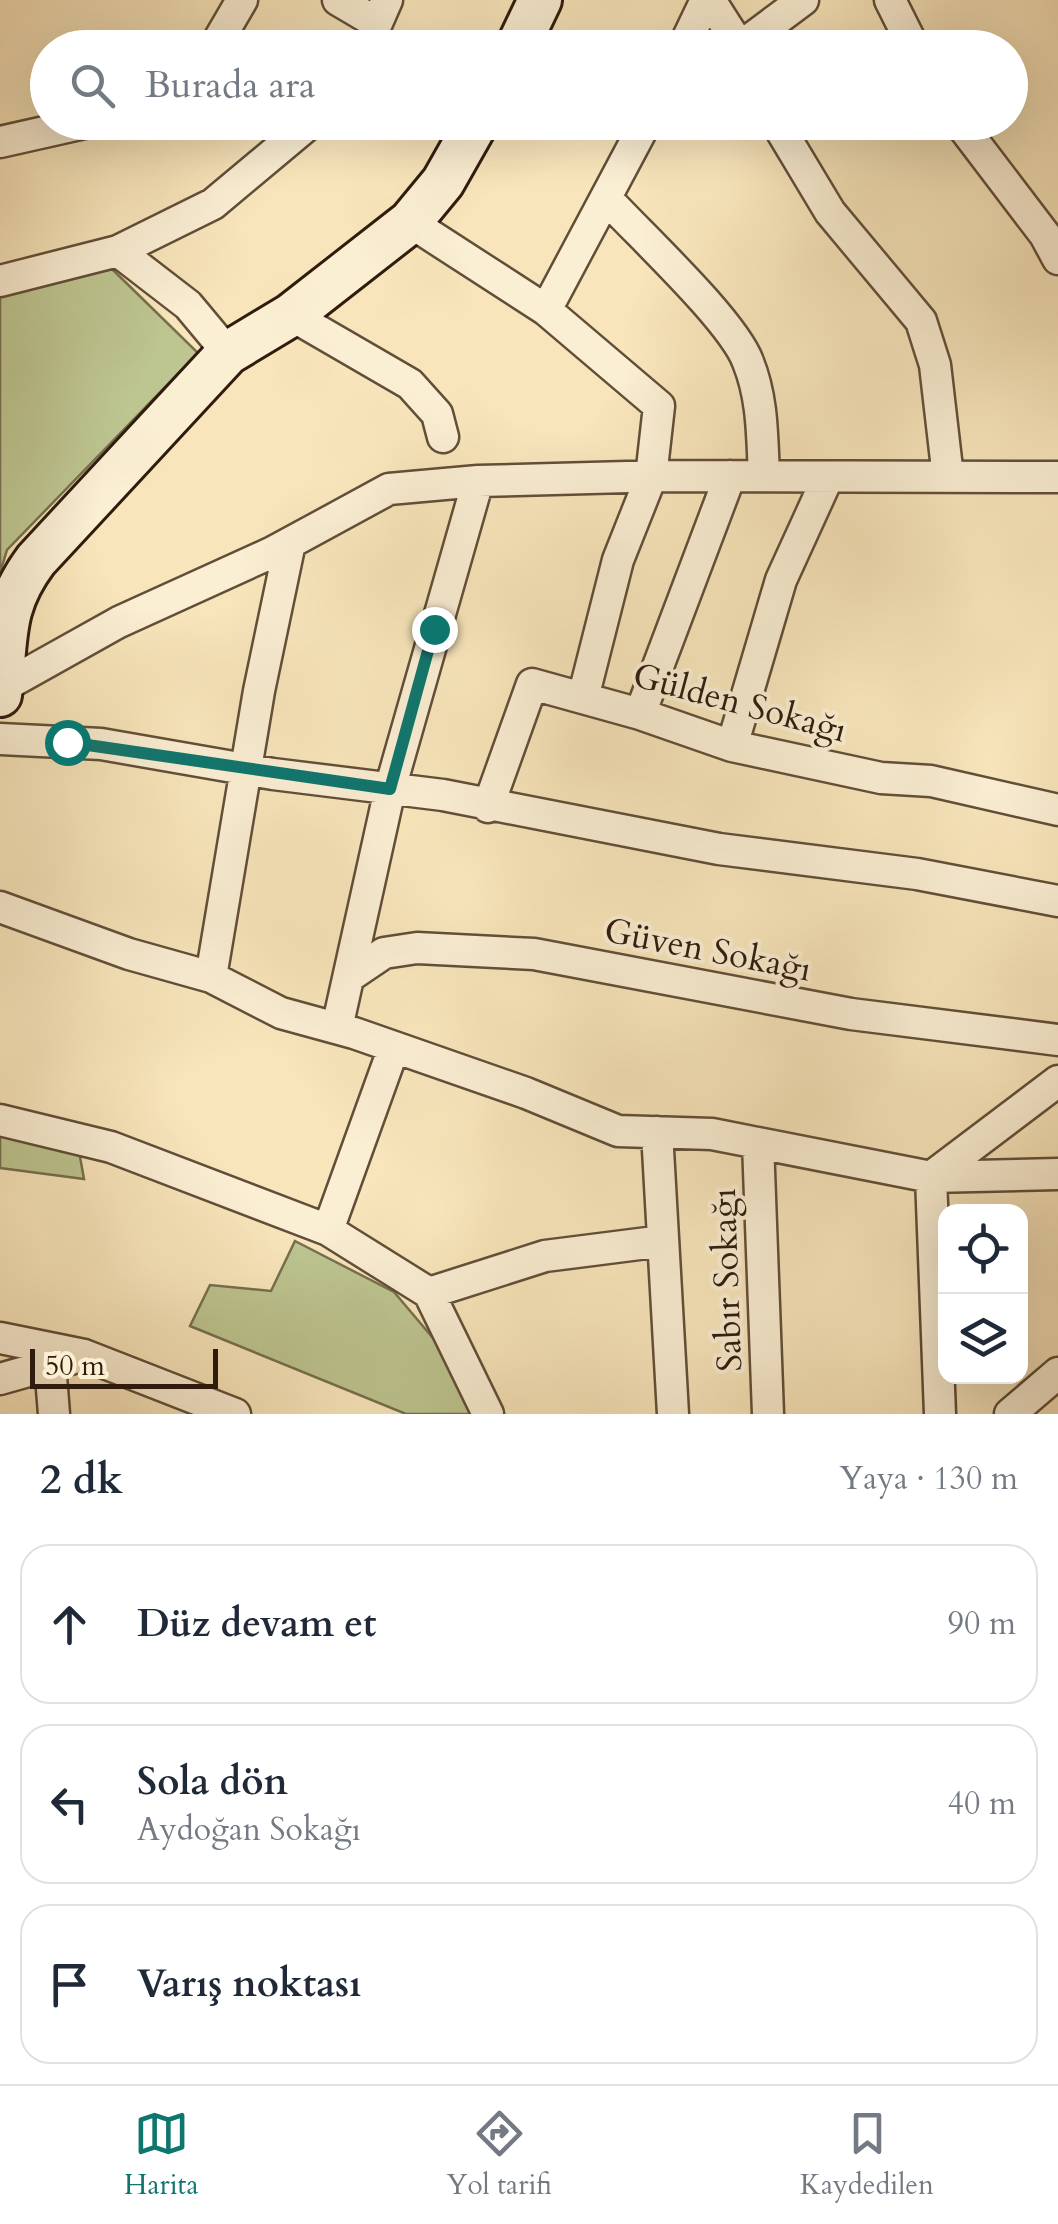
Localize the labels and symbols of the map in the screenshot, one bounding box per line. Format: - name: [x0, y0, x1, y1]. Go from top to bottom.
- route end: [412, 607, 458, 653]
- street label: Gülden Sokağı: [628, 651, 852, 755]
- route start: [45, 720, 91, 766]
- street label: Güven Sokağı: [600, 906, 815, 994]
- street label: Sabır Sokağı: [700, 1188, 754, 1372]
- scale bar: [30, 1344, 218, 1388]

